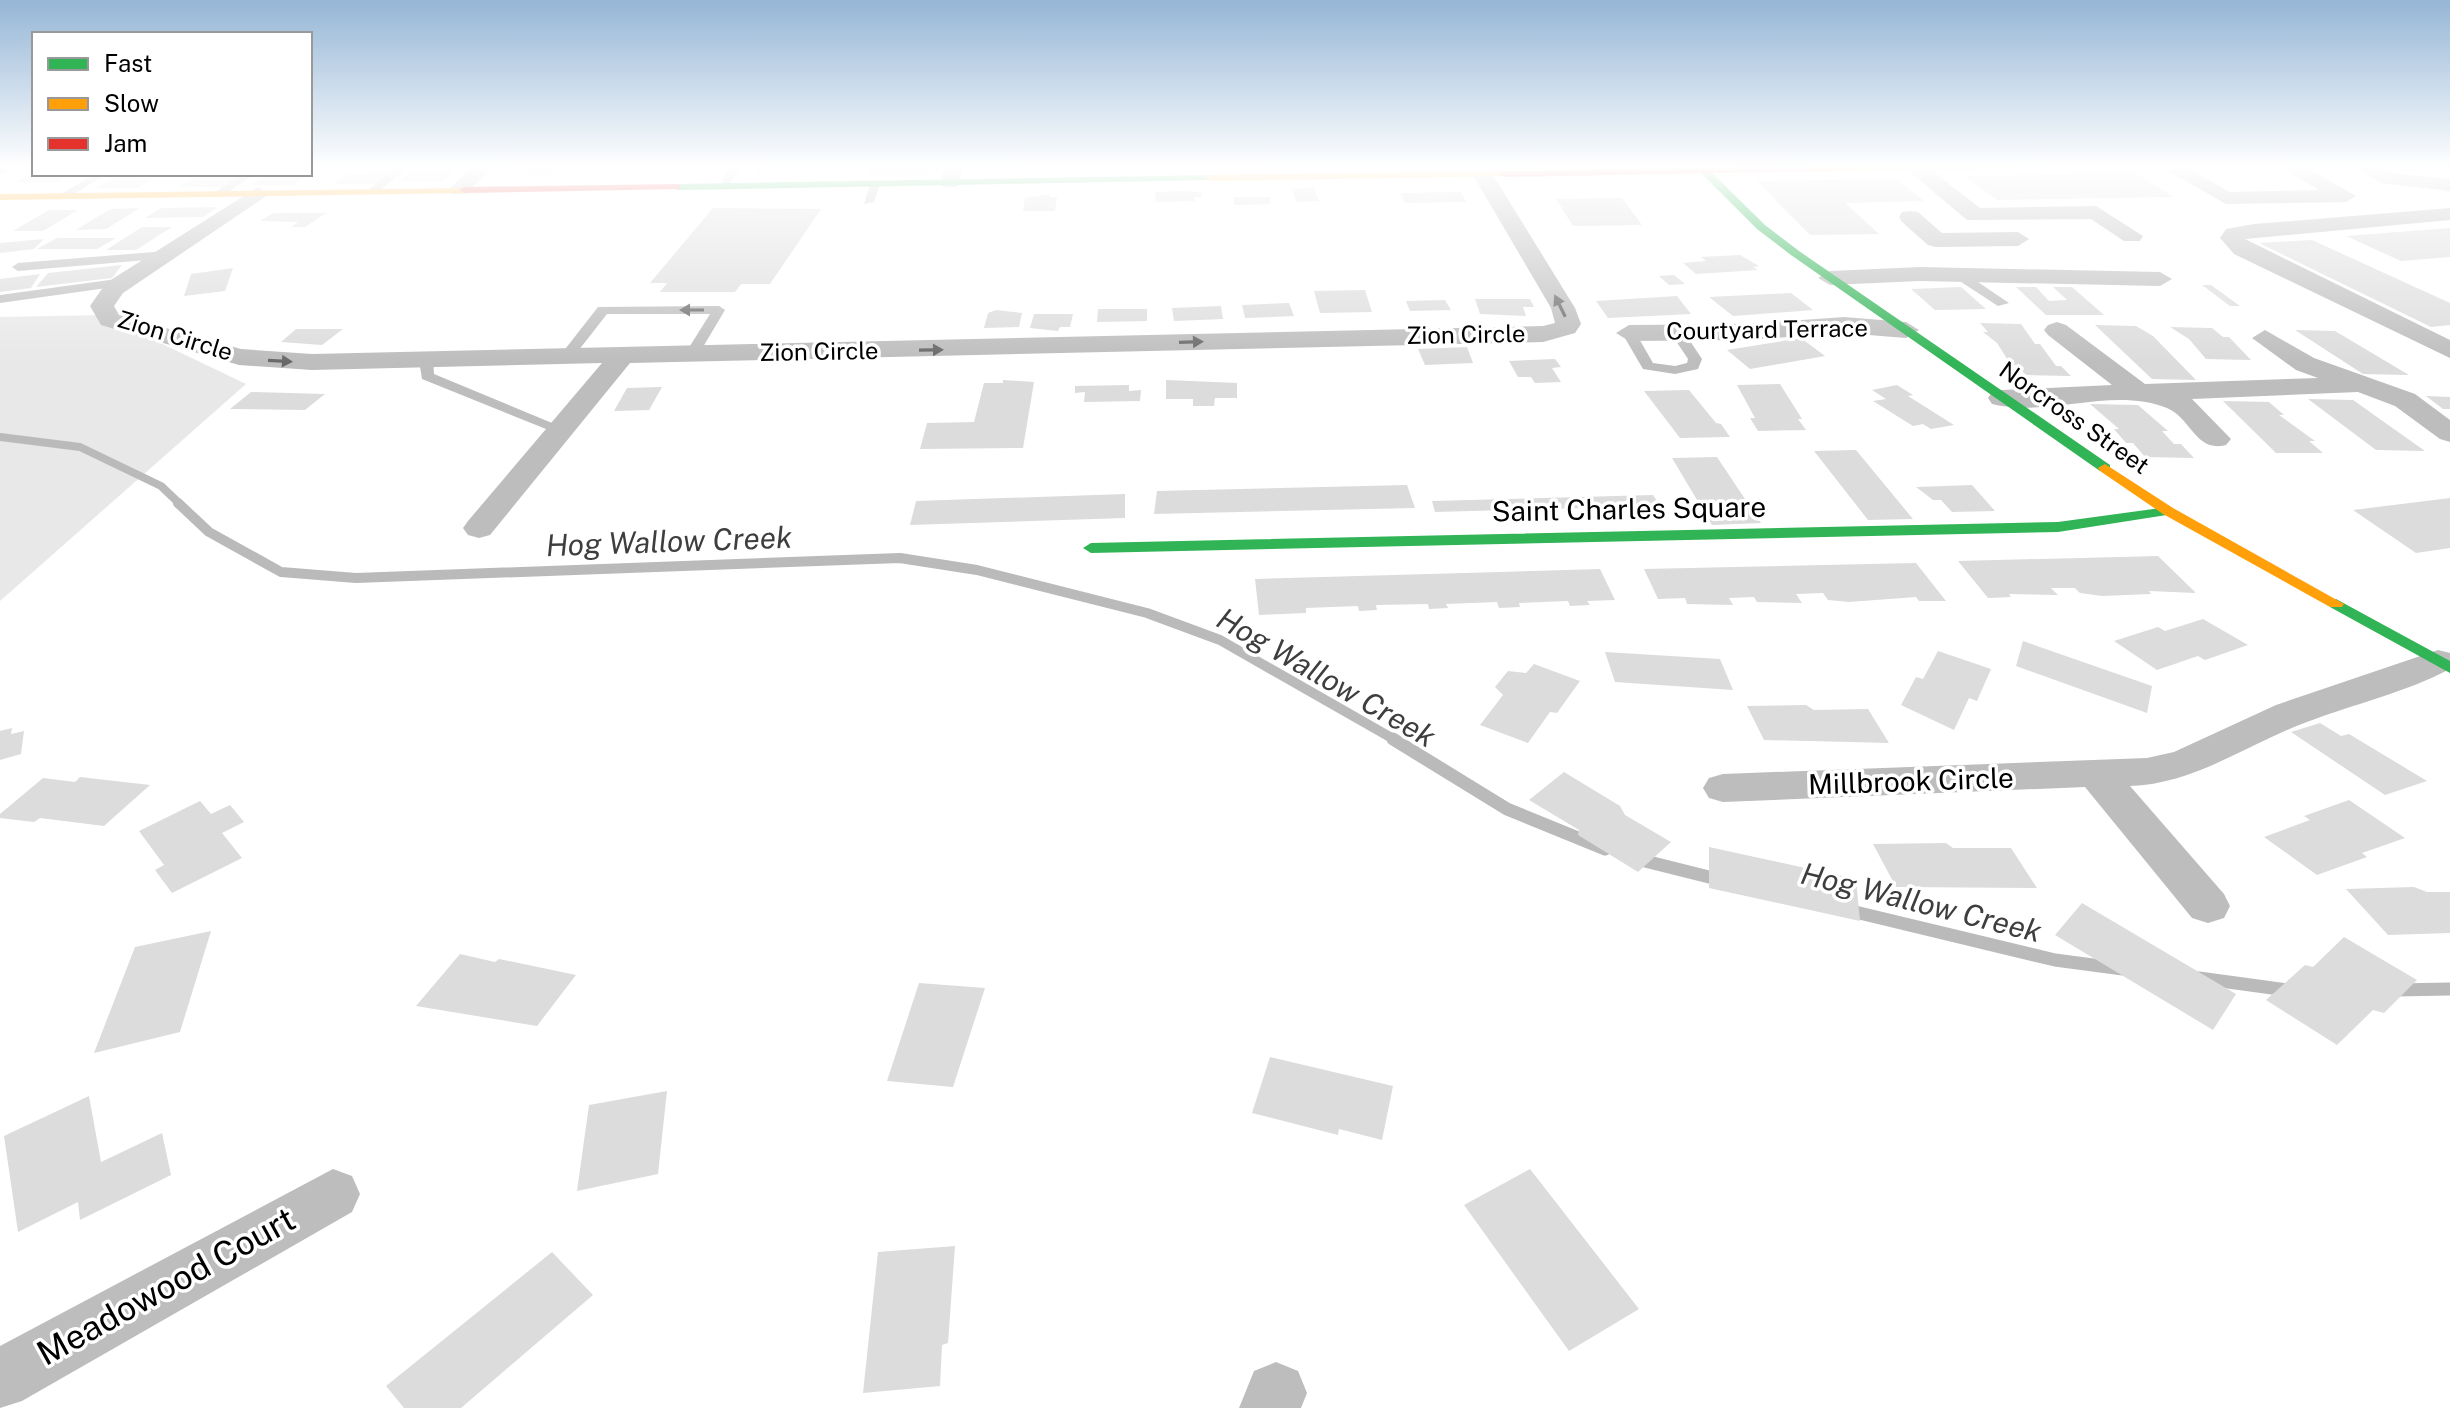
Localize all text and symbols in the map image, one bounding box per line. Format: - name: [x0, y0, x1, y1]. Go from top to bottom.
- legend: [32, 32, 312, 176]
- text: Fast: [104, 49, 152, 77]
- text: Slow: [104, 89, 159, 117]
- text: Jam: [104, 129, 147, 157]
- one-way arrow: [1553, 294, 1567, 317]
- street label: Zion Circle: [114, 304, 236, 366]
- one-way arrow: [679, 304, 704, 316]
- street label: Courtyard Terrace: [1666, 313, 1868, 345]
- street label: Zion Circle: [1406, 319, 1526, 349]
- street label: Zion Circle: [759, 336, 879, 366]
- one-way arrow: [1179, 336, 1204, 349]
- one-way arrow: [919, 344, 944, 356]
- one-way arrow: [268, 355, 293, 368]
- street label: Norcross Street: [1994, 355, 2155, 479]
- street label: Saint Charles Square: [1491, 490, 1767, 527]
- water label: Hog Wallow Creek: [545, 519, 794, 563]
- water label: Hog Wallow Creek: [1211, 600, 1443, 755]
- street label: Millbrook Circle: [1808, 760, 2014, 801]
- water label: Hog Wallow Creek: [1797, 855, 2046, 950]
- street label: Meadowood Court: [30, 1199, 302, 1373]

